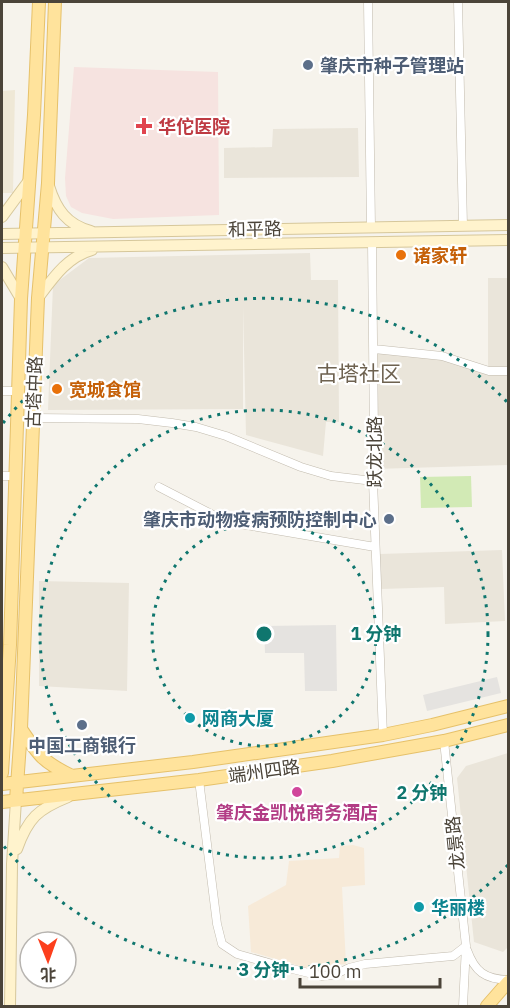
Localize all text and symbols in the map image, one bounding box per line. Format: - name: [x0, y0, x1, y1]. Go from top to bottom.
- place label: 肇庆市种子管理站: [320, 54, 464, 77]
- marker: 肇庆市种子管理站: [301, 58, 315, 72]
- place label: 华佗医院: [158, 115, 230, 138]
- marker: 华佗医院: [135, 117, 153, 135]
- street label: 和平路: [228, 217, 282, 241]
- place label: 诸家轩: [413, 244, 467, 267]
- marker: 诸家轩: [394, 248, 408, 262]
- street label: 古塔中路: [21, 356, 47, 428]
- district label: 古塔社区: [317, 359, 401, 387]
- place label: 宽城食馆: [69, 378, 141, 401]
- marker: 宽城食馆: [50, 382, 64, 396]
- street label: 跃龙北路: [363, 416, 386, 488]
- place label: 肇庆市动物疫病预防控制中心: [143, 508, 377, 531]
- marker: 肇庆市动物疫病预防控制中心: [382, 512, 396, 526]
- text: 1 分钟: [350, 622, 402, 645]
- centre of rings: [254, 624, 274, 644]
- place label: 网商大厦: [202, 707, 274, 730]
- marker: 网商大厦: [183, 711, 197, 725]
- marker: 中国工商银行: [75, 718, 89, 732]
- place label: 中国工商银行: [28, 734, 136, 757]
- street label: 端州四路: [227, 755, 301, 787]
- text: 2 分钟: [396, 781, 448, 804]
- marker: 肇庆金凯悦商务酒店: [290, 785, 304, 799]
- place label: 肇庆金凯悦商务酒店: [216, 801, 378, 824]
- street label: 龙景路: [441, 815, 469, 871]
- place label: 华丽楼: [431, 896, 485, 919]
- marker: 华丽楼: [412, 900, 426, 914]
- north arrow: [18, 930, 78, 990]
- scale bar: [300, 951, 440, 989]
- text: 3 分钟: [238, 958, 290, 981]
- text: 100 m: [309, 960, 361, 983]
- text: 北: [40, 965, 56, 985]

